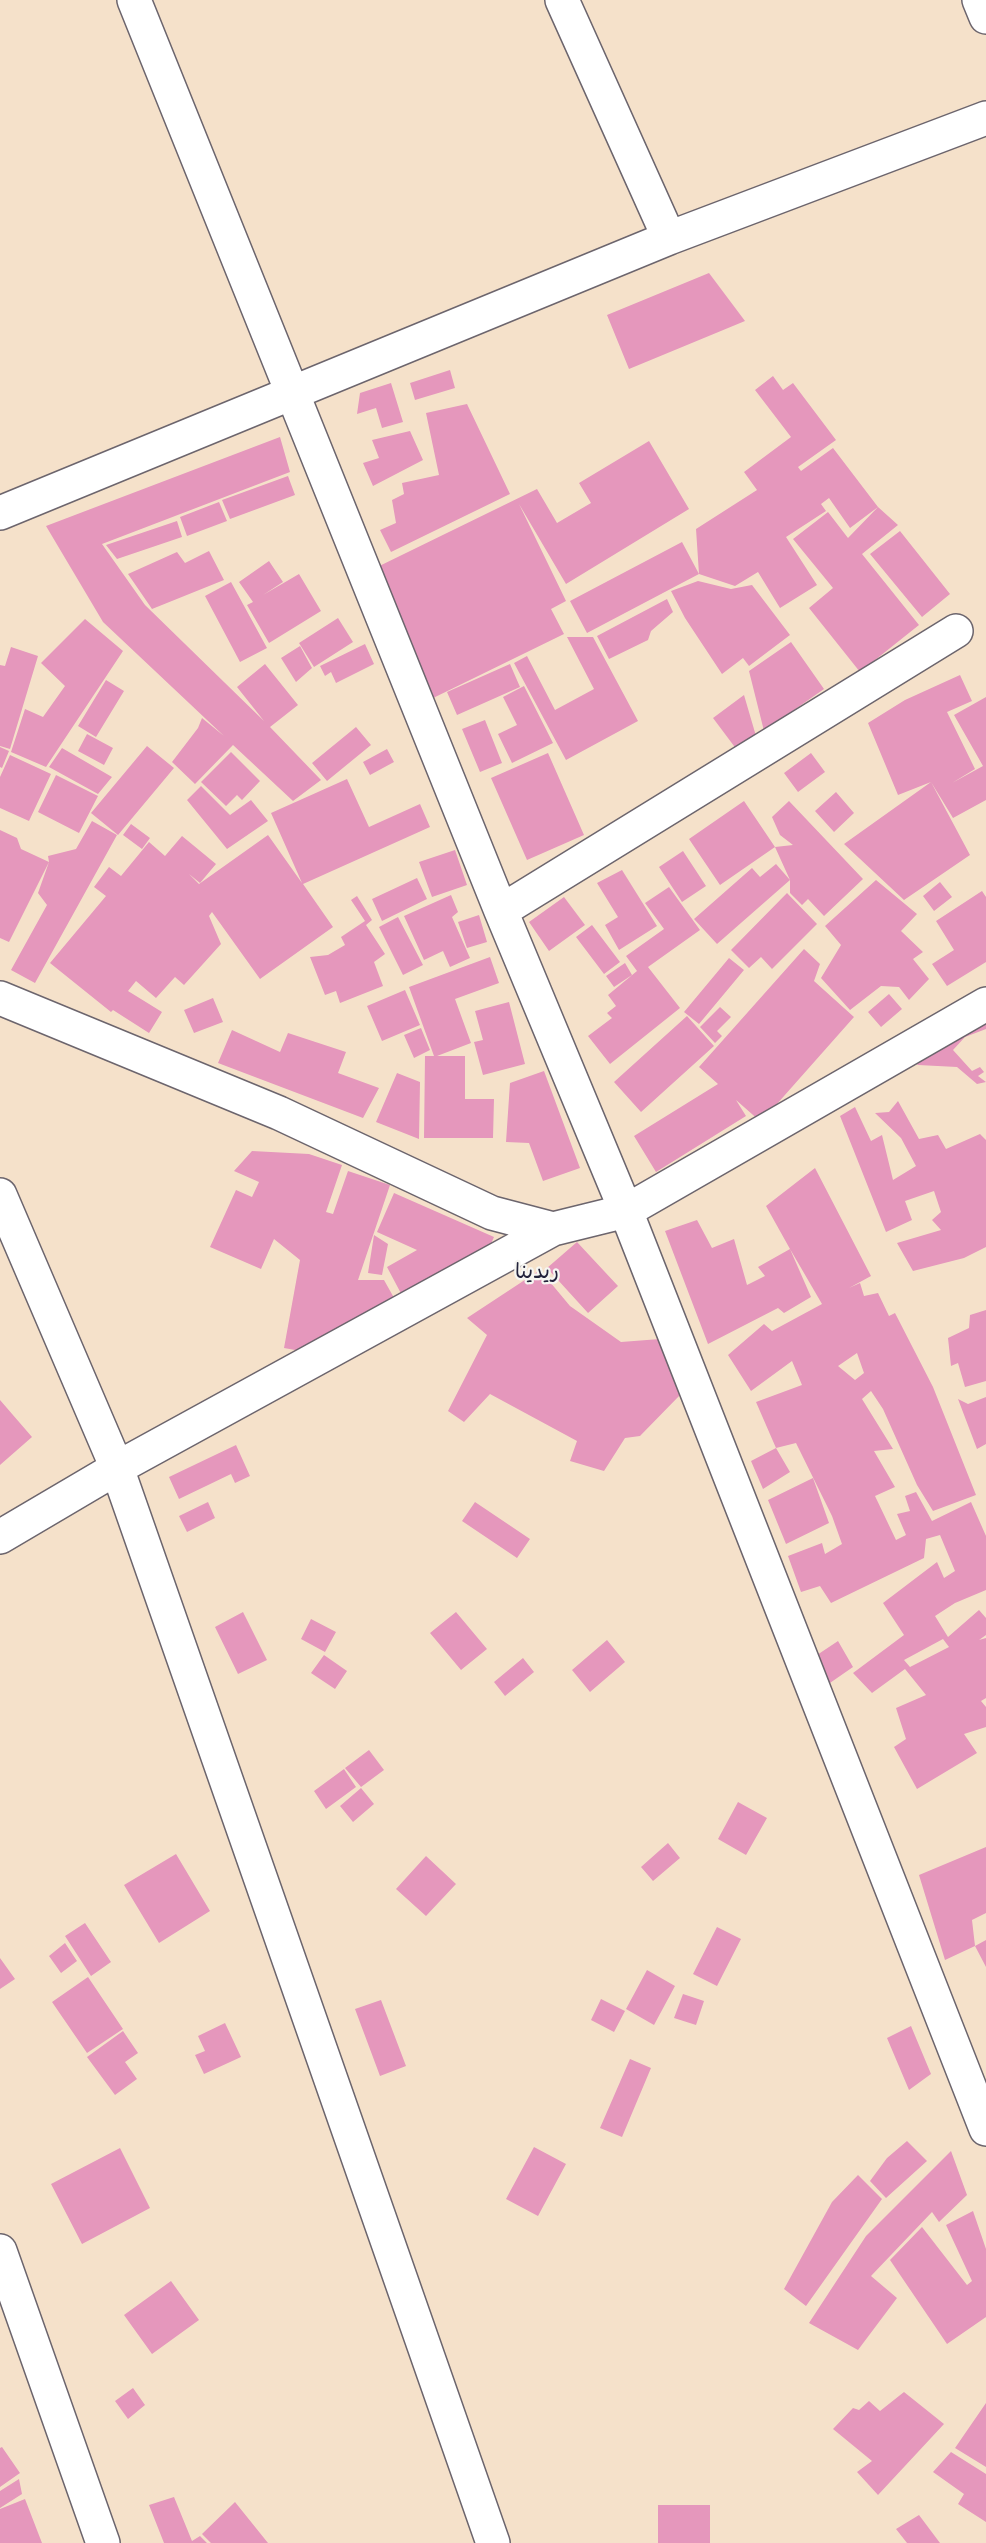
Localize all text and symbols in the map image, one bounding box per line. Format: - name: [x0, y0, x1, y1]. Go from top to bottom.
- district label: ريدينا: [515, 1262, 559, 1288]

